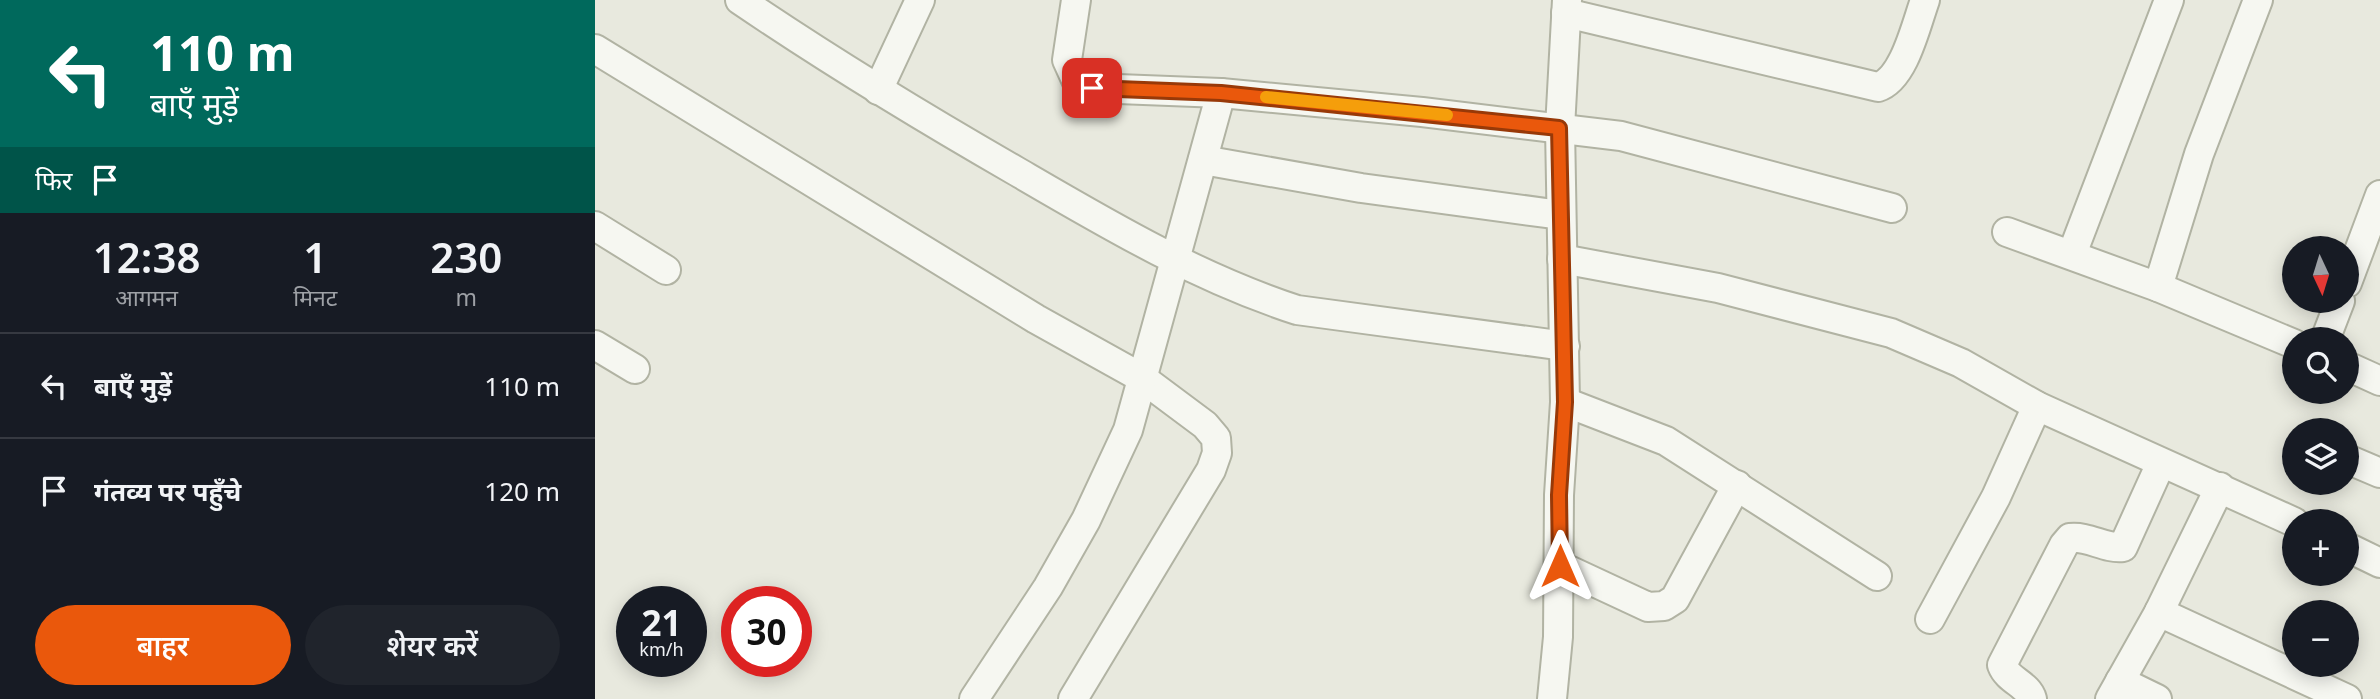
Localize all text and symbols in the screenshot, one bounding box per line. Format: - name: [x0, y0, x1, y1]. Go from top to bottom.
- text: 110 m: [150, 19, 295, 85]
- icon: left: [35, 28, 126, 119]
- pin: [1062, 58, 1122, 118]
- icon: arrive: [1073, 69, 1111, 107]
- text: बाएँ मुड़ें: [150, 82, 239, 125]
- icon: arrive: [86, 161, 124, 199]
- text: फिर: [35, 162, 72, 198]
- text: 12:38: [93, 228, 200, 285]
- text: 1: [303, 228, 327, 285]
- text: 230: [430, 228, 502, 285]
- north arrow: [2282, 236, 2359, 313]
- map controls: [2282, 236, 2359, 677]
- text: आगमन: [115, 281, 178, 313]
- text: मिनट: [293, 281, 337, 313]
- text: m: [455, 281, 477, 313]
- button: search: [2282, 327, 2359, 404]
- icon: left: [35, 367, 73, 405]
- text: बाएँ मुड़ें: [94, 368, 172, 404]
- text: 110 m: [484, 368, 560, 404]
- button: layers: [2282, 418, 2359, 495]
- icon: arrive: [35, 472, 73, 510]
- text: गंतव्य पर पहुँचे: [94, 473, 241, 509]
- text: 120 m: [484, 473, 560, 509]
- button: +: [2282, 509, 2359, 586]
- position arrow: [1523, 529, 1597, 603]
- speed limit sign: 30: [721, 586, 812, 677]
- text: 21: [641, 599, 682, 646]
- button: −: [2282, 600, 2359, 677]
- button: बाहर: [35, 605, 291, 685]
- button: शेयर करें: [305, 605, 560, 685]
- text: km/h: [639, 637, 684, 661]

